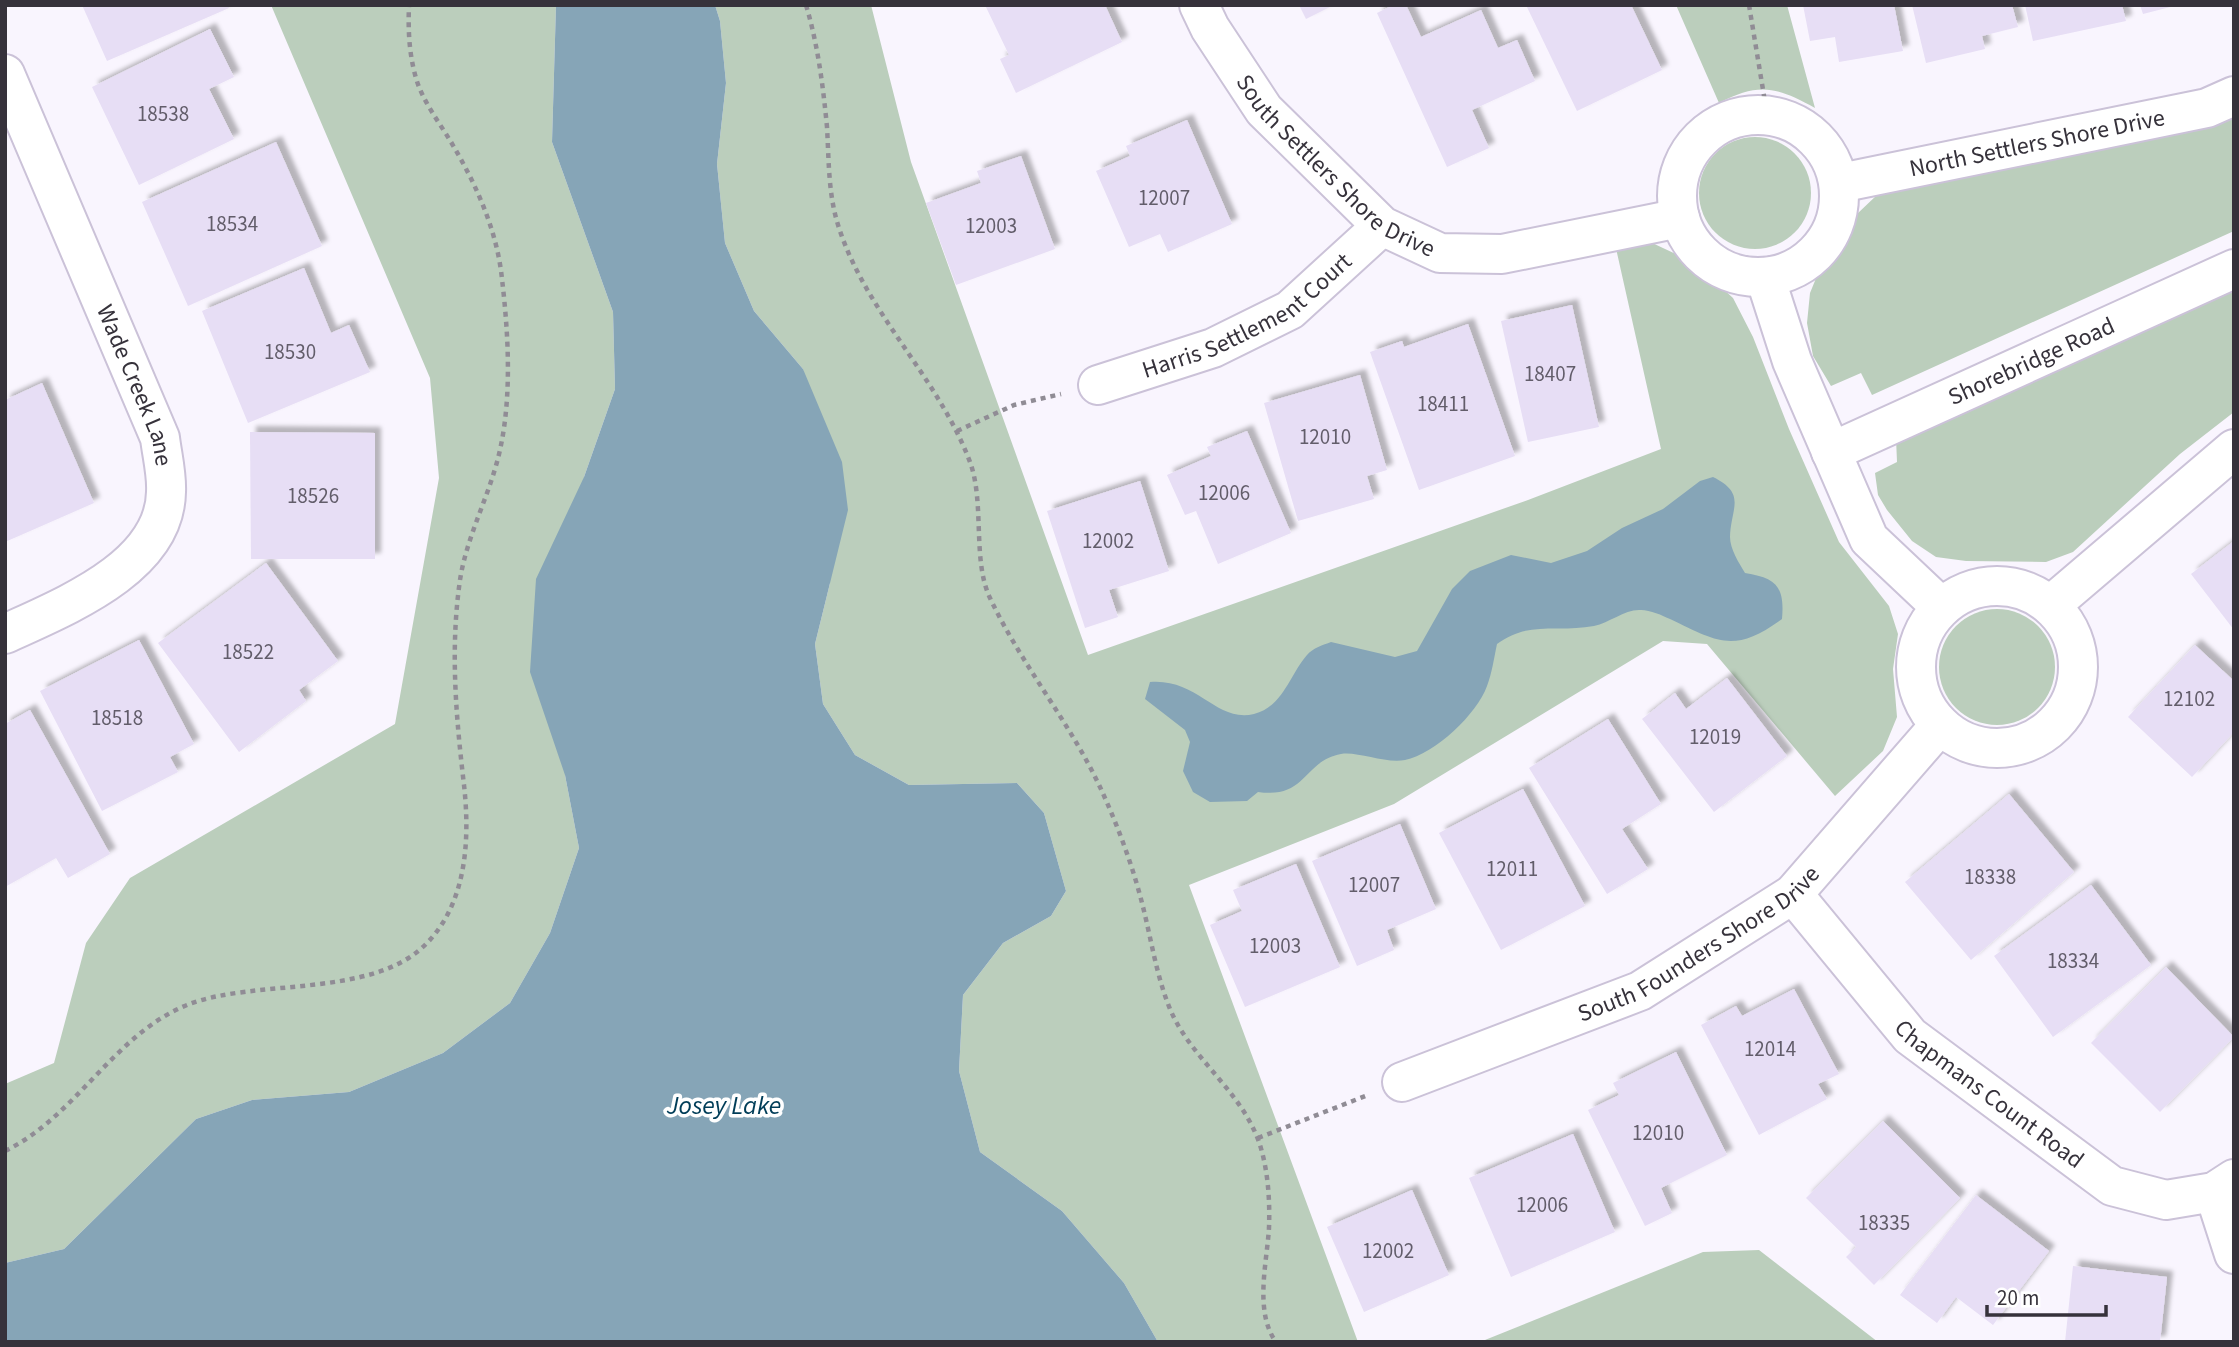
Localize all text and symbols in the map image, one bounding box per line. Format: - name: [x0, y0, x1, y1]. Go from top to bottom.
- street label: South Settlers Shore Drive: [1227, 67, 1441, 266]
- house number: 18538: [137, 99, 189, 129]
- street label: North Settlers Shore Drive: [1906, 100, 2168, 186]
- house number: 12007: [1138, 183, 1190, 213]
- house number: 18534: [206, 209, 258, 239]
- house number: 12003: [965, 211, 1017, 241]
- street label: Harris Settlement Court: [1138, 245, 1360, 388]
- street label: Wade Creek Lane: [87, 299, 181, 469]
- street label: Shorebridge Road: [1942, 308, 2121, 415]
- house number: 18530: [264, 337, 316, 367]
- house number: 18407: [1524, 359, 1576, 389]
- house number: 18411: [1417, 389, 1469, 419]
- house number: 12010: [1299, 422, 1351, 452]
- house number: 12006: [1198, 478, 1250, 508]
- house number: 18526: [287, 481, 339, 511]
- house number: 12002: [1082, 526, 1134, 556]
- house number: 18522: [222, 637, 274, 667]
- house number: 12102: [2163, 684, 2215, 714]
- house number: 18518: [91, 703, 143, 733]
- house number: 12019: [1689, 722, 1741, 752]
- house number: 12011: [1486, 854, 1538, 884]
- street label: South Founders Shore Drive: [1573, 858, 1828, 1031]
- house number: 18338: [1964, 862, 2016, 892]
- house number: 12007: [1348, 870, 1400, 900]
- house number: 12003: [1249, 931, 1301, 961]
- house number: 18334: [2047, 946, 2099, 976]
- street label: Chapmans Count Road: [1885, 1012, 2091, 1177]
- house number: 12014: [1744, 1034, 1796, 1064]
- water label: Josey Lake: [666, 1087, 781, 1124]
- house number: 12010: [1632, 1118, 1684, 1148]
- house number: 12006: [1516, 1190, 1568, 1220]
- house number: 18335: [1858, 1208, 1910, 1238]
- house number: 12002: [1362, 1236, 1414, 1266]
- scale bar: [1987, 1274, 2106, 1318]
- text: 20 m: [1997, 1283, 2039, 1313]

